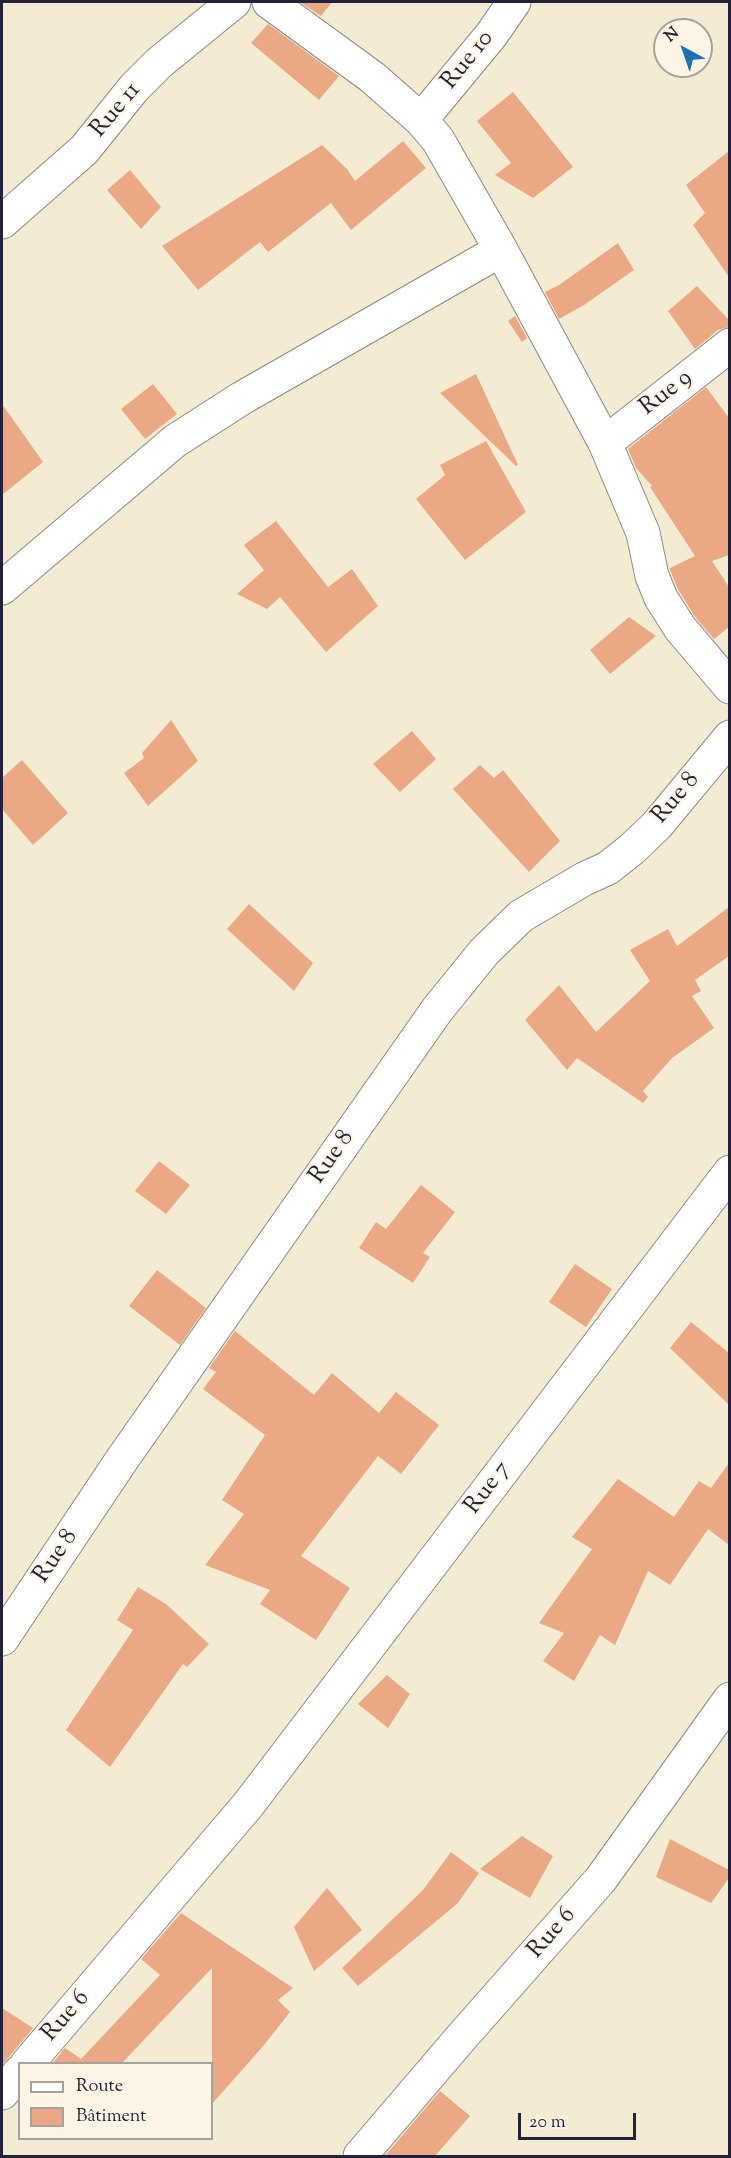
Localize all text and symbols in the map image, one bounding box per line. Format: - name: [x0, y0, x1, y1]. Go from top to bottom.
- north arrow: [653, 18, 713, 78]
- text: N: [660, 22, 685, 48]
- street label: Rue 10: [437, 26, 501, 96]
- street label: Rue 11: [86, 78, 148, 144]
- street label: Rue 9: [635, 365, 699, 423]
- street label: Rue 8: [647, 767, 707, 831]
- street label: Rue 8: [304, 1126, 362, 1190]
- street label: Rue 7: [460, 1457, 518, 1521]
- street label: Rue 8: [29, 1525, 85, 1589]
- street label: Rue 6: [523, 1902, 583, 1966]
- street label: Rue 6: [37, 1985, 97, 2049]
- legend: [18, 2062, 213, 2140]
- text: Route: [76, 2074, 123, 2100]
- scale bar: [521, 2101, 640, 2139]
- text: Bâtiment: [76, 2104, 146, 2130]
- text: 20 m: [529, 2110, 566, 2136]

